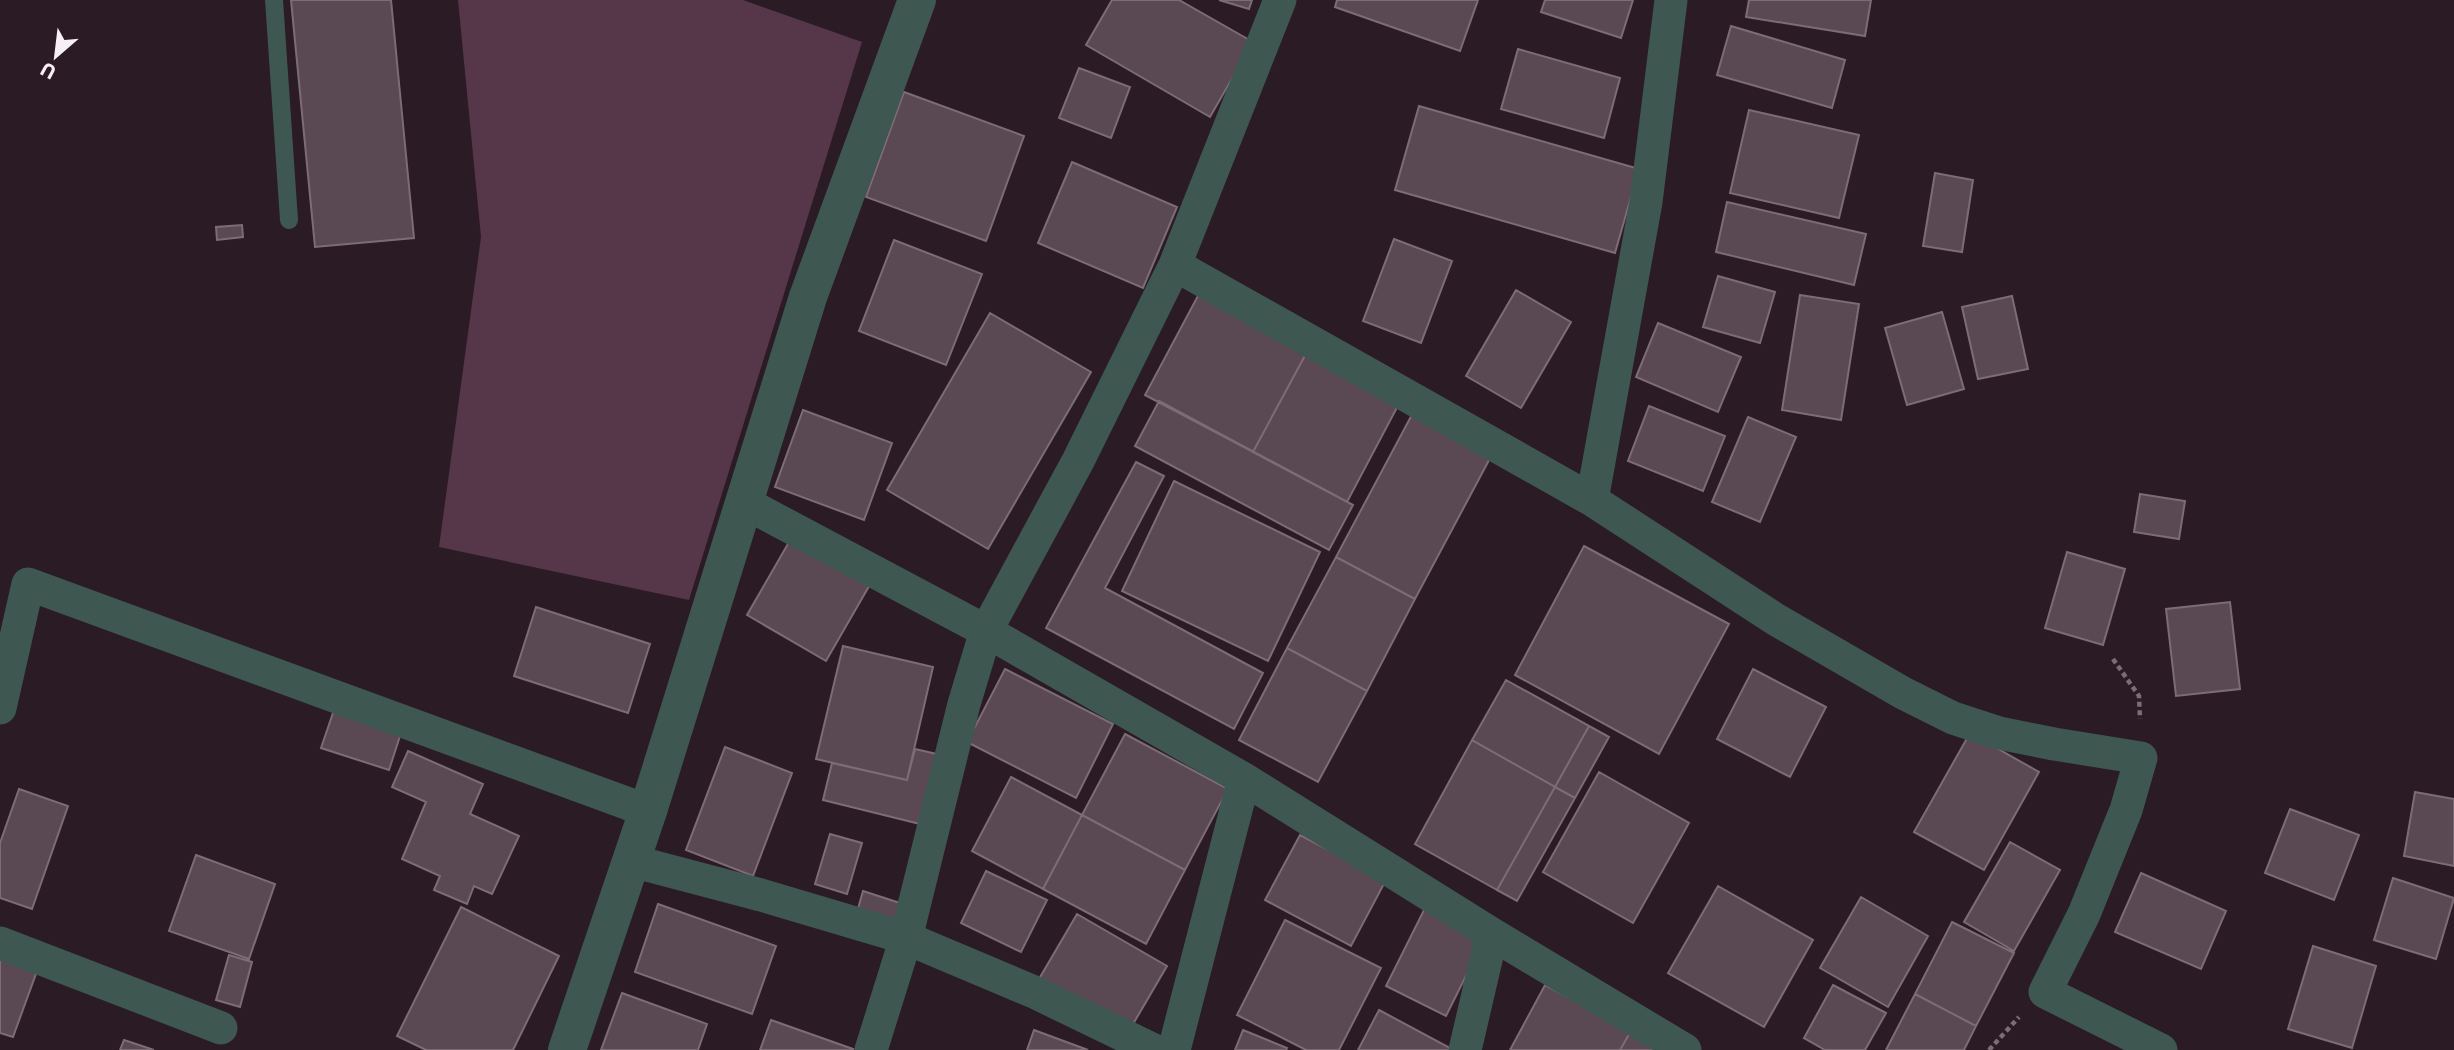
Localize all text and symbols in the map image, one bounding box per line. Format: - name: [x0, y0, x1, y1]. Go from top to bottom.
- north arrow: [21, 21, 91, 91]
- text: U: [36, 58, 59, 85]

